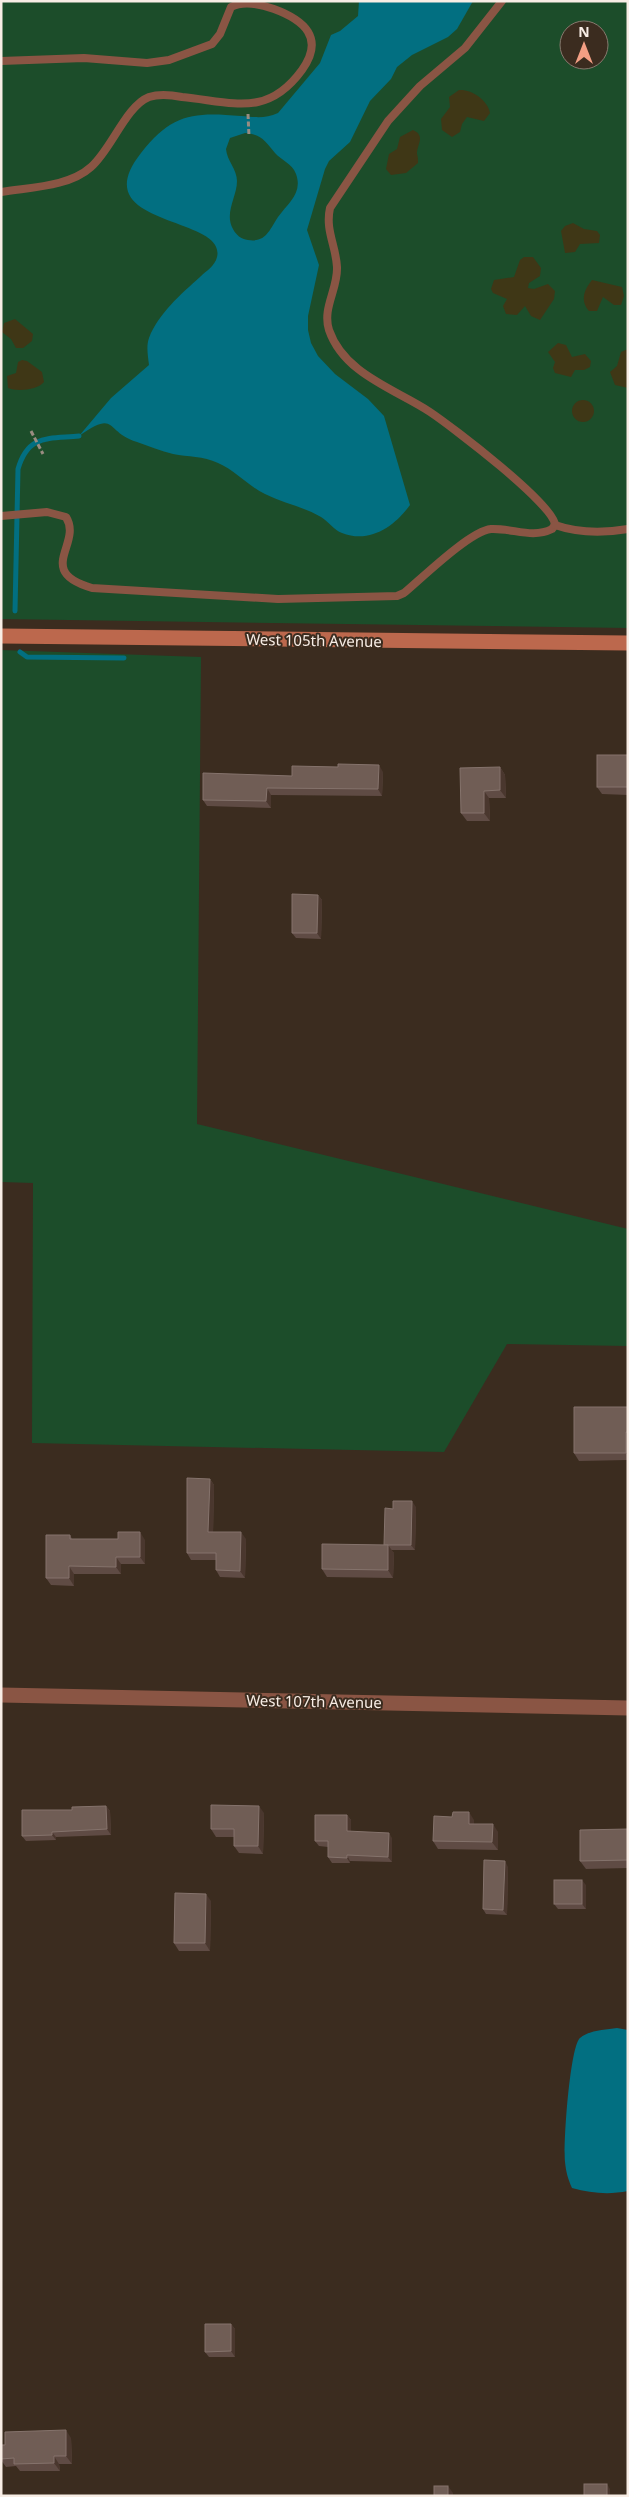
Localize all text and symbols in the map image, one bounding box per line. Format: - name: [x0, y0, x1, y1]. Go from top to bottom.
- north arrow: [559, 20, 609, 70]
- text: N: [578, 22, 590, 41]
- street label: West 105th Avenue: [246, 629, 382, 651]
- street label: West 107th Avenue: [246, 1690, 382, 1712]

